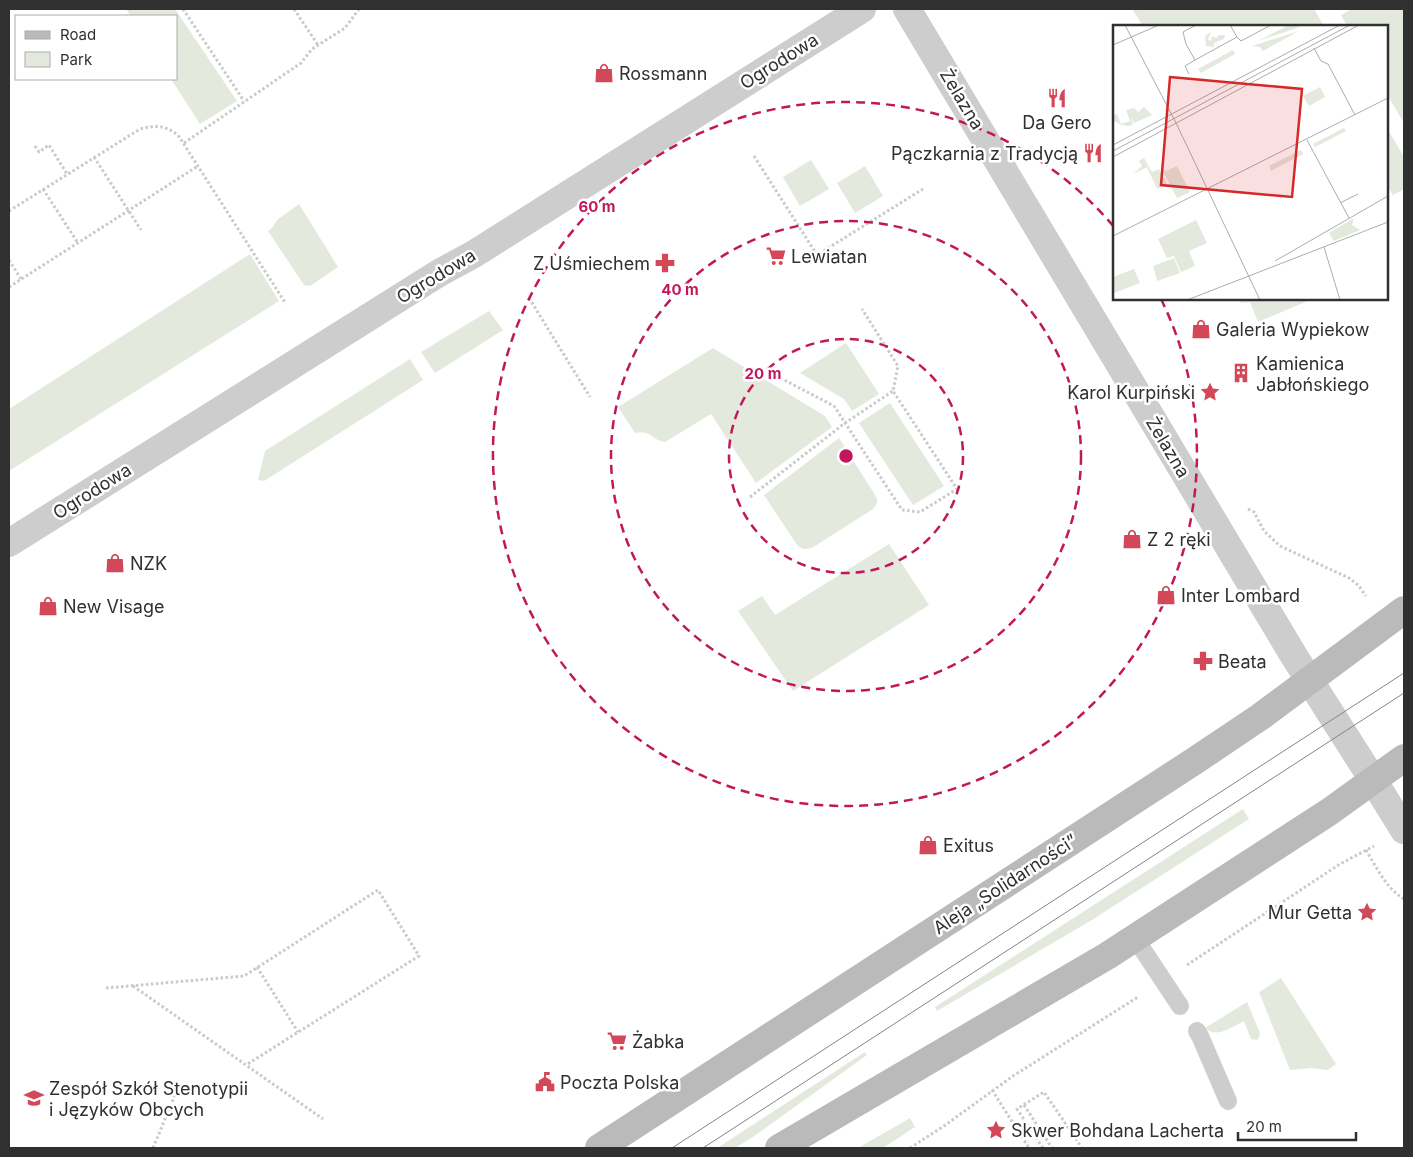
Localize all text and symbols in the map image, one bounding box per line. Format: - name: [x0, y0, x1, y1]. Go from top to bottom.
- legend: [15, 15, 178, 80]
- text: Road: [60, 25, 96, 44]
- inset map: [1113, 25, 1388, 300]
- street label: Ogrodowa: [736, 29, 822, 93]
- text: Park: [60, 50, 93, 69]
- shop icon: Rossmann: [593, 62, 615, 84]
- place label: Rossmann: [619, 63, 707, 84]
- street label: Żelazna: [936, 64, 989, 133]
- restaurant icon: Da Gero: [1046, 87, 1068, 109]
- place label: Da Gero: [1022, 112, 1092, 133]
- restaurant icon: Pączkarnia z Tradycją: [1082, 142, 1104, 164]
- place label: Pączkarnia z Tradycją: [891, 143, 1078, 164]
- text: 60 m: [578, 197, 616, 216]
- street label: Ogrodowa: [393, 244, 479, 308]
- supermarket icon: Lewiatan: [765, 245, 787, 267]
- place label: Lewiatan: [791, 246, 867, 267]
- pharmacy icon: Z Uśmiechem: [654, 252, 676, 274]
- place label: Z Uśmiechem: [533, 253, 650, 274]
- text: 40 m: [661, 280, 699, 299]
- shop icon: Galeria Wypiekow: [1190, 318, 1212, 340]
- place label: Galeria Wypiekow: [1216, 319, 1370, 340]
- place label: Kamienica Jabłońskiego: [1256, 353, 1369, 395]
- building icon: Kamienica Jabłońskiego: [1230, 362, 1252, 384]
- text: 20 m: [745, 364, 781, 383]
- place icon: Karol Kurpiński: [1199, 381, 1221, 403]
- place label: Karol Kurpiński: [1067, 382, 1195, 403]
- street label: Żelazna: [1142, 412, 1195, 481]
- centre of rings: [837, 447, 855, 465]
- street label: Ogrodowa: [49, 459, 135, 523]
- shop icon: Z 2 ręki: [1121, 528, 1143, 550]
- place label: Z 2 ręki: [1147, 529, 1211, 550]
- shop icon: NZK: [104, 552, 126, 574]
- place label: NZK: [130, 553, 167, 574]
- shop icon: Inter Lombard: [1155, 584, 1177, 606]
- place label: Inter Lombard: [1181, 585, 1300, 606]
- shop icon: New Visage: [37, 595, 59, 617]
- place label: New Visage: [63, 596, 164, 617]
- pharmacy icon: Beata: [1192, 650, 1214, 672]
- place label: Beata: [1218, 651, 1267, 672]
- street label: Aleja „Solidarności”: [929, 830, 1081, 938]
- shop icon: Exitus: [917, 834, 939, 856]
- place label: Exitus: [943, 835, 994, 856]
- place icon: Mur Getta: [1356, 901, 1378, 923]
- place label: Mur Getta: [1268, 902, 1352, 923]
- supermarket icon: Żabka: [606, 1030, 628, 1052]
- place label: Żabka: [632, 1030, 684, 1052]
- public building icon: Poczta Polska: [534, 1071, 556, 1093]
- place label: Poczta Polska: [560, 1072, 679, 1093]
- place label: Zespół Szkół Stenotypii i Języków Obcych: [49, 1078, 248, 1120]
- school or university icon: Zespół Szkół Stenotypii i Języków Obcych: [23, 1087, 45, 1109]
- scale bar: [1238, 1110, 1356, 1142]
- text: 20 m: [1246, 1117, 1282, 1136]
- place icon: Skwer Bohdana Lacherta: [985, 1119, 1007, 1141]
- place label: Skwer Bohdana Lacherta: [1011, 1120, 1224, 1141]

